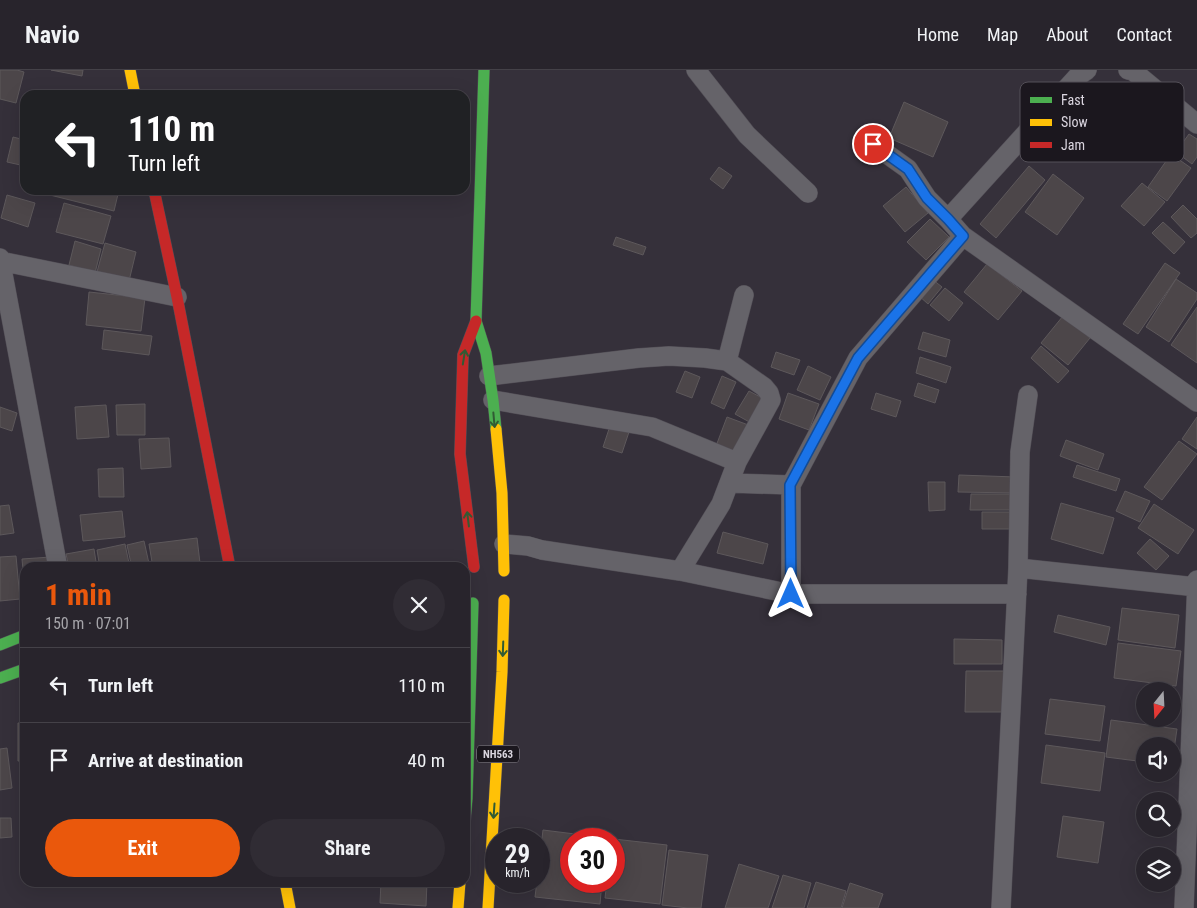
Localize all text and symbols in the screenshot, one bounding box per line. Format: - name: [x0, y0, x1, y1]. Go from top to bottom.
- text: Navio: [25, 21, 80, 49]
- text: Home: [917, 24, 959, 45]
- text: Map: [987, 24, 1018, 45]
- text: About: [1046, 24, 1088, 45]
- text: Contact: [1116, 24, 1172, 45]
- legend: [1020, 82, 1184, 162]
- text: Fast: [1061, 92, 1085, 108]
- text: 110 m: [128, 109, 215, 150]
- icon: left: [45, 110, 110, 175]
- text: Slow: [1061, 114, 1088, 130]
- pin: [852, 123, 894, 165]
- icon: arrive: [859, 130, 887, 158]
- text: Jam: [1061, 137, 1085, 153]
- text: Turn left: [128, 151, 200, 176]
- one-way arrow: [459, 350, 469, 366]
- one-way arrow: [490, 412, 499, 428]
- one-way arrow: [463, 511, 473, 527]
- position arrow: [764, 567, 816, 619]
- text: 1 min: [45, 577, 112, 612]
- button: close: [393, 579, 445, 631]
- text: 150 m · 07:01: [45, 614, 131, 633]
- one-way arrow: [498, 640, 508, 657]
- icon: left: [45, 671, 73, 699]
- text: Turn left: [88, 674, 153, 697]
- text: 110 m: [398, 674, 445, 697]
- north arrow: [1136, 682, 1181, 728]
- map controls: [1136, 682, 1181, 892]
- button: sound: [1136, 737, 1181, 782]
- icon: arrive: [45, 746, 73, 774]
- road number: NH563: [477, 746, 519, 762]
- text: Arrive at destination: [88, 749, 243, 772]
- text: 40 m: [408, 749, 445, 772]
- button: search: [1136, 792, 1181, 837]
- one-way arrow: [490, 803, 499, 819]
- button: Exit: [45, 819, 240, 877]
- button: Share: [250, 819, 445, 877]
- speed limit sign: 30: [560, 828, 625, 893]
- text: 29: [505, 840, 530, 869]
- button: layers: [1136, 847, 1181, 892]
- text: km/h: [505, 866, 530, 880]

